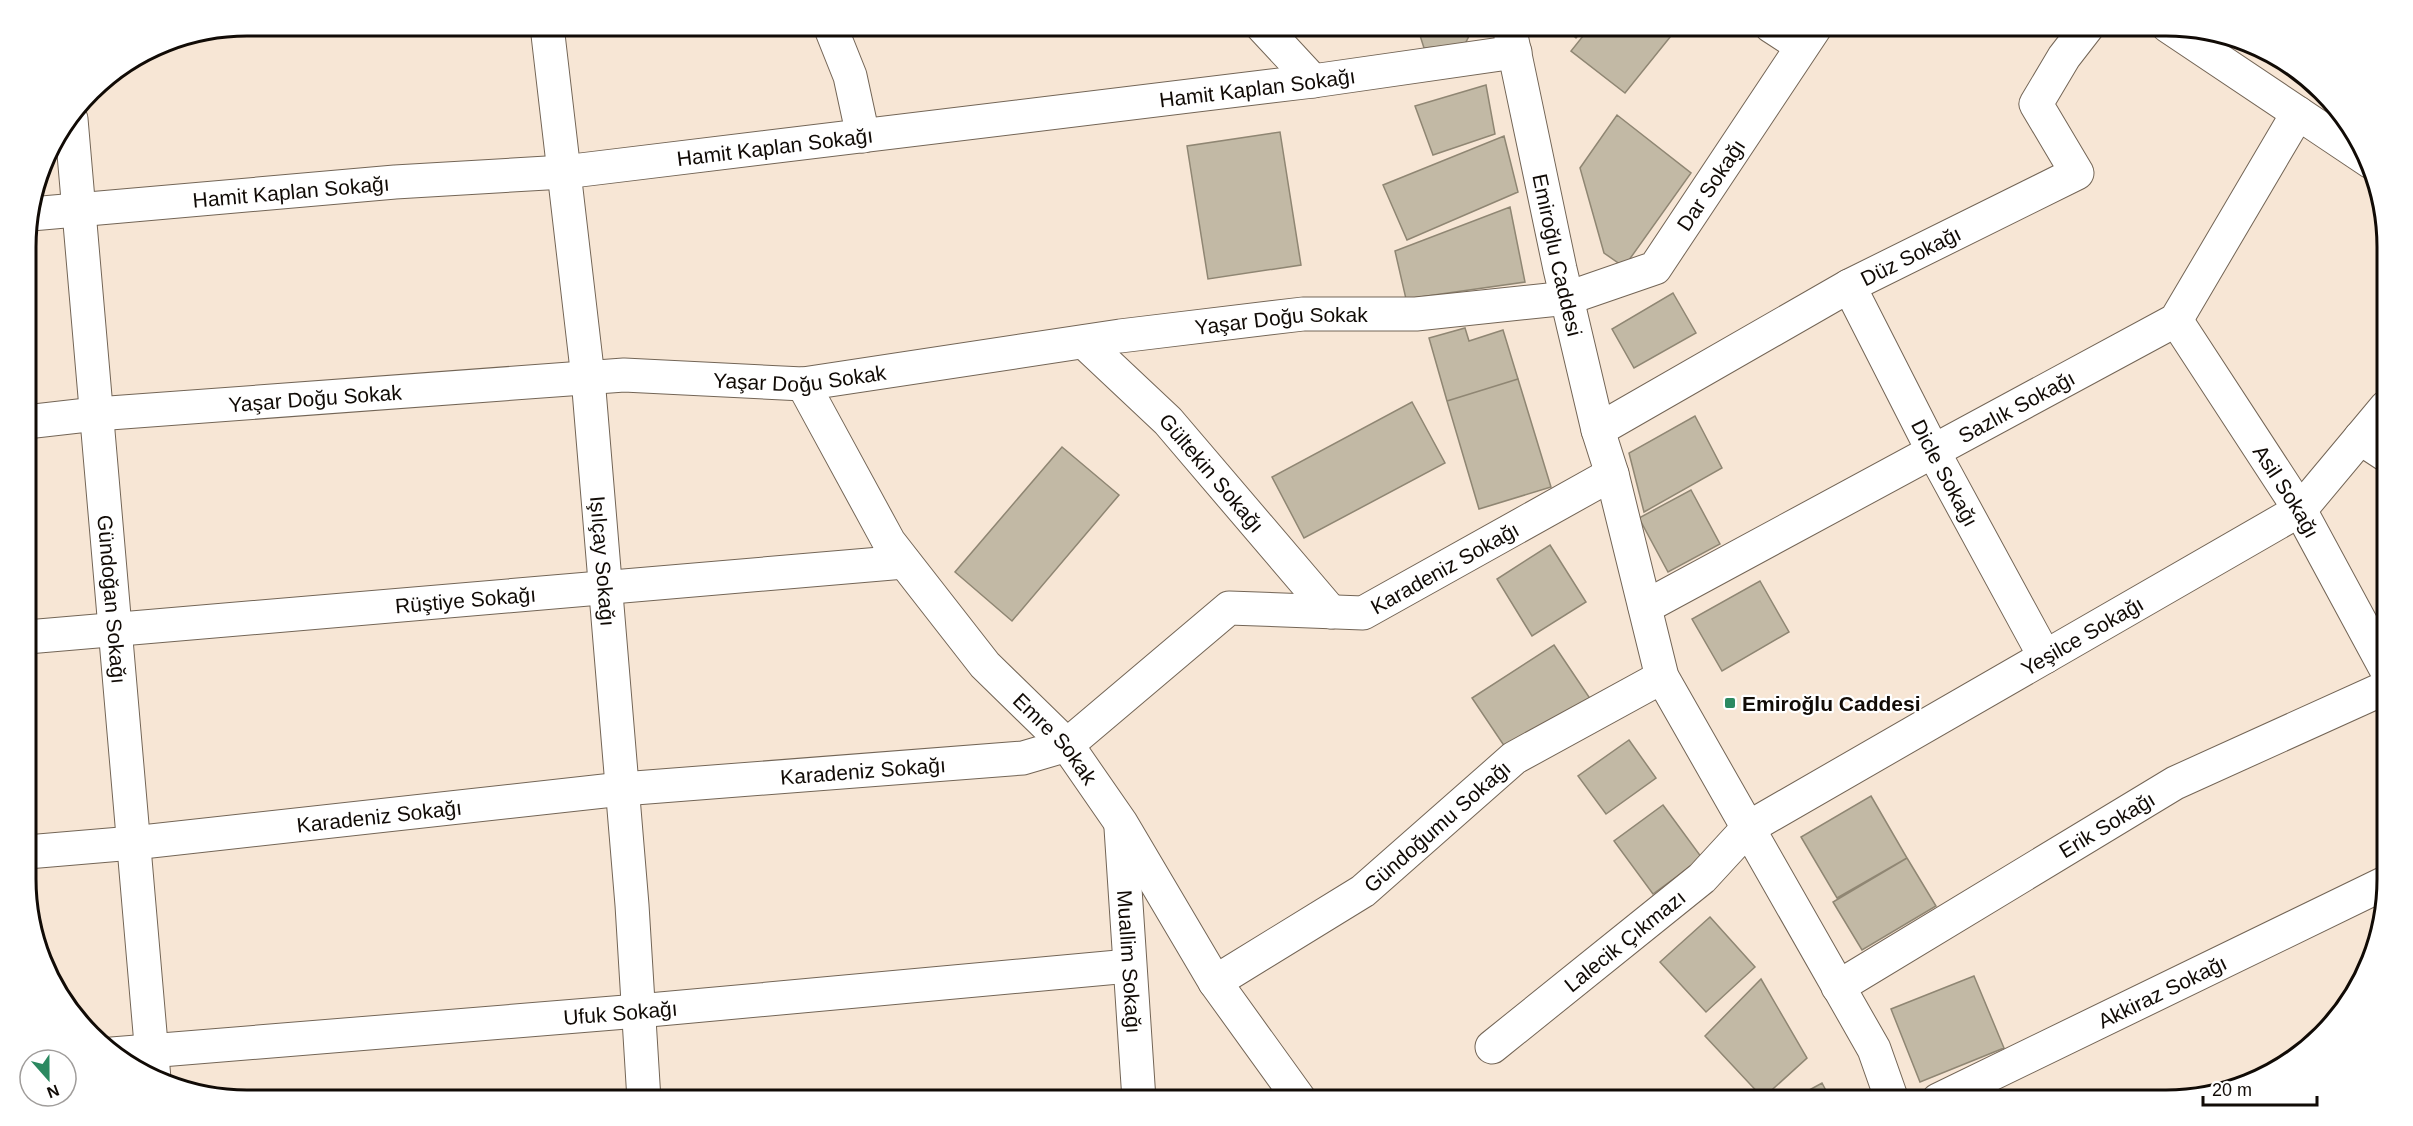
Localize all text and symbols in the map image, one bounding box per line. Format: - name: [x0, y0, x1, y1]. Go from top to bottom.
- street label: Hamit Kaplan Sokağı: [1158, 64, 1357, 111]
- street label: Hamit Kaplan Sokağı: [675, 123, 874, 170]
- street label: Dar Sokağı: [1672, 135, 1749, 235]
- street label: Hamit Kaplan Sokağı: [192, 171, 390, 211]
- street label: Emiroğlu Caddesi: [1529, 171, 1587, 338]
- street label: Düz Sokağı: [1857, 221, 1964, 290]
- street label: Yaşar Doğu Sokak: [1194, 303, 1368, 338]
- street label: Yaşar Doğu Sokak: [713, 360, 888, 396]
- street label: Sazlık Sokağı: [1954, 366, 2078, 447]
- street label: Yaşar Doğu Sokak: [228, 380, 403, 416]
- street label: Gültekin Sokağı: [1155, 409, 1269, 536]
- street label: Dicle Sokağı: [1907, 415, 1983, 530]
- street label: Asil Sokağı: [2249, 441, 2324, 542]
- street label: Işılçay Sokağı: [586, 495, 620, 627]
- street label: Gündoğan Sokağı: [94, 514, 131, 685]
- street label: Karadeniz Sokağı: [1366, 517, 1523, 618]
- street label: Rüştiye Sokağı: [394, 582, 537, 617]
- street label: Yeşilce Sokağı: [2017, 591, 2147, 680]
- street label: Emre Sokak: [1009, 688, 1102, 789]
- place label: Emiroğlu Caddesi: [1742, 692, 1921, 715]
- marker: Emiroğlu Caddesi: [1723, 696, 1737, 710]
- street label: Karadeniz Sokağı: [779, 753, 947, 788]
- street label: Gündoğumu Sokağı: [1359, 756, 1514, 896]
- street label: Erik Sokağı: [2055, 787, 2159, 862]
- street label: Karadeniz Sokağı: [295, 795, 463, 836]
- street label: Lalecik Çıkmazı: [1559, 885, 1689, 996]
- street label: Muallim Sokağı: [1114, 889, 1146, 1034]
- street label: Akkiraz Sokağı: [2094, 950, 2230, 1032]
- street label: Ufuk Sokağı: [562, 996, 678, 1029]
- north arrow: [18, 1048, 78, 1108]
- scale bar: [2203, 1069, 2317, 1107]
- text: 20 m: [2212, 1080, 2252, 1100]
- text: N: [45, 1082, 62, 1102]

